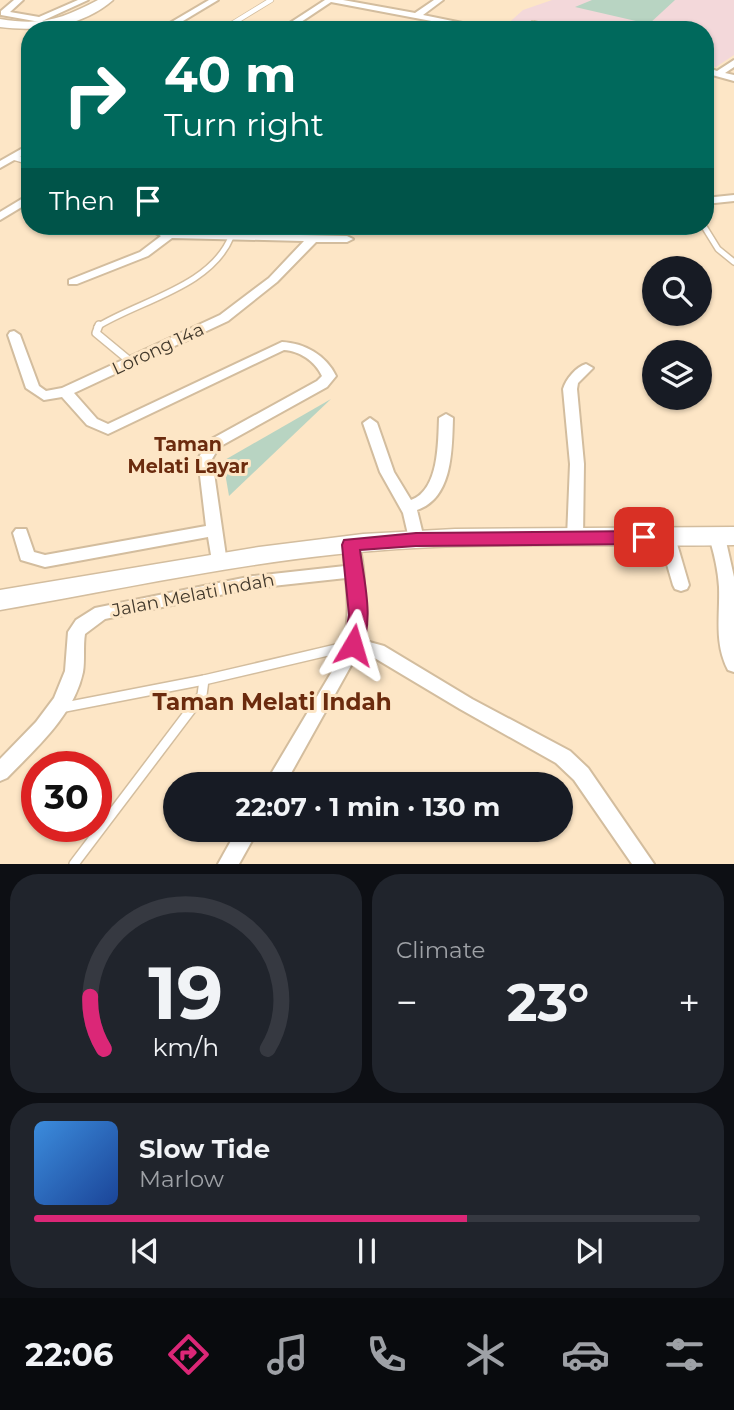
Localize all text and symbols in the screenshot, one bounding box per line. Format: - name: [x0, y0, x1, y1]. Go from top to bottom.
- text: 40 m: [164, 45, 296, 104]
- icon: right: [49, 49, 140, 140]
- text: Turn right: [164, 105, 324, 144]
- icon: arrive: [129, 182, 167, 220]
- text: Then: [49, 185, 115, 217]
- map controls: [642, 256, 712, 410]
- button: search: [642, 256, 712, 326]
- street label: Lorong 14a: [109, 318, 207, 380]
- button: layers: [642, 340, 712, 410]
- district label: Taman Melati Layar: [128, 433, 248, 478]
- pin: [614, 507, 674, 567]
- icon: arrive: [625, 518, 663, 556]
- street label: Jalan Melati Indah: [109, 568, 276, 622]
- position arrow: [316, 608, 390, 682]
- district label: Taman Melati Indah: [152, 688, 392, 716]
- speed limit sign: 30: [21, 751, 112, 842]
- text: 22:07 · 1 min · 130 m: [236, 791, 500, 823]
- text: Climate: [396, 936, 485, 964]
- text: 19: [149, 950, 223, 1038]
- text: 23°: [507, 971, 589, 1034]
- text: −: [396, 979, 418, 1026]
- text: +: [678, 979, 700, 1026]
- text: km/h: [153, 1032, 219, 1062]
- text: Slow Tide: [139, 1133, 270, 1165]
- text: Marlow: [139, 1165, 224, 1193]
- icon: previous: [126, 1232, 164, 1270]
- icon: pause: [348, 1232, 386, 1270]
- icon: next: [570, 1232, 608, 1270]
- icon: directions: [164, 1330, 213, 1379]
- icon: music: [263, 1330, 312, 1379]
- icon: phone: [362, 1330, 411, 1379]
- icon: climate: [461, 1330, 510, 1379]
- icon: car: [561, 1330, 610, 1379]
- icon: filters: [660, 1330, 709, 1379]
- text: 22:06: [25, 1335, 113, 1374]

